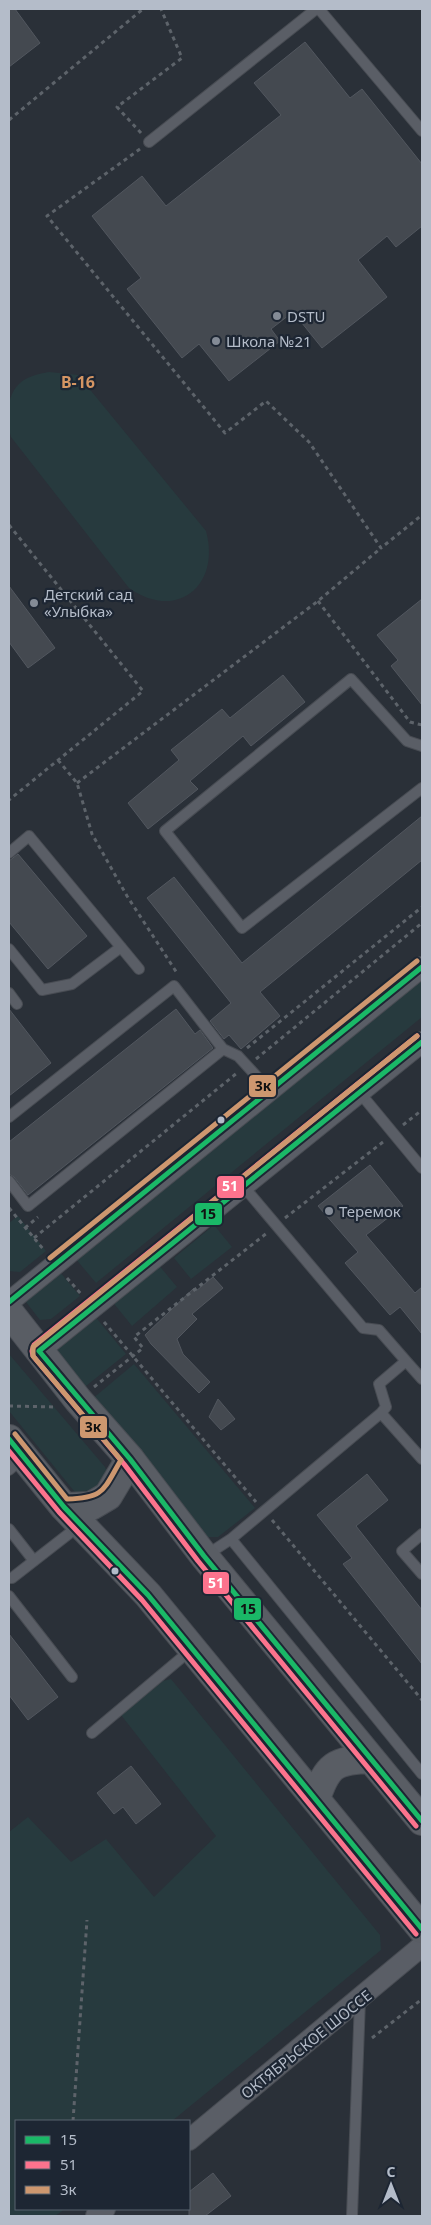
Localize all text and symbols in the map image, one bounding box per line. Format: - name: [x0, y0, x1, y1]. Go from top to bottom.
- place label: DSTU: [287, 306, 326, 326]
- marker: DSTU: [271, 310, 283, 322]
- place label: Школа №21: [226, 331, 312, 351]
- marker: Школа №21: [210, 335, 222, 347]
- district label: В-16: [61, 371, 95, 393]
- place label: Детский сад «Улыбка»: [44, 584, 133, 621]
- marker: Детский сад «Улыбка»: [28, 597, 40, 609]
- line badge: 3к: [248, 1074, 277, 1098]
- text: 3к: [255, 1076, 272, 1095]
- unlabelled marker: [216, 1115, 226, 1125]
- line badge: 51: [216, 1175, 245, 1199]
- text: 51: [222, 1176, 238, 1195]
- place label: Теремок: [339, 1201, 401, 1221]
- line badge: 15: [194, 1202, 223, 1226]
- text: 15: [200, 1204, 216, 1223]
- marker: Теремок: [323, 1205, 335, 1217]
- line badge: 3к: [79, 1415, 108, 1439]
- text: 3к: [85, 1417, 102, 1436]
- unlabelled marker: [110, 1566, 120, 1576]
- line badge: 51: [202, 1571, 230, 1595]
- text: 51: [208, 1573, 224, 1592]
- line badge: 15: [233, 1597, 262, 1621]
- text: 15: [240, 1599, 256, 1618]
- street label: ОКТЯБРЬСКОЕ ШОССЕ: [237, 1985, 375, 2103]
- legend: [15, 2120, 190, 2210]
- text: 15: [60, 2129, 77, 2149]
- text: 51: [60, 2154, 77, 2174]
- north arrow: [366, 2160, 416, 2210]
- text: С: [386, 2162, 396, 2181]
- text: 3к: [60, 2179, 77, 2199]

